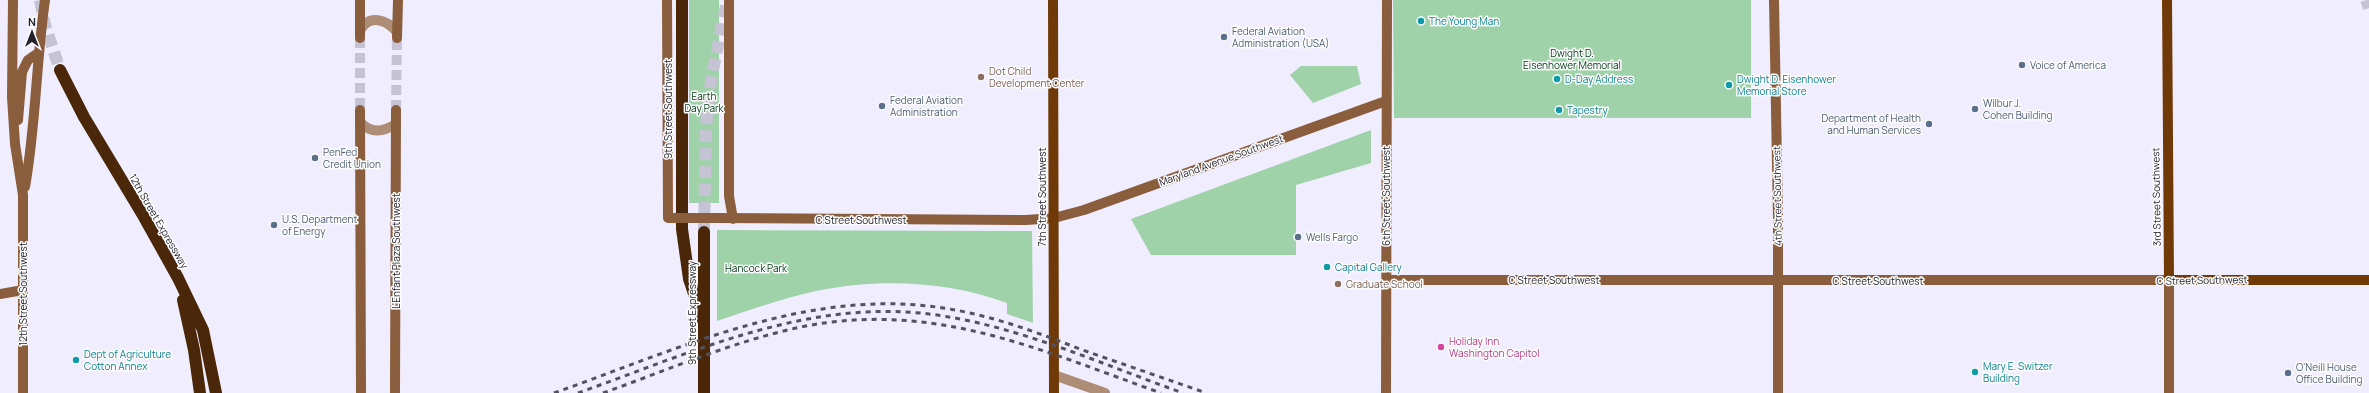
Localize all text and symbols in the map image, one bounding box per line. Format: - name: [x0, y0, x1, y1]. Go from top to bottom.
- north arrow: [12, 12, 52, 52]
- text: N: [28, 14, 36, 29]
- place label: The Young Man: [1429, 14, 1499, 28]
- marker: The Young Man: [1416, 16, 1426, 26]
- place label: Federal Aviation Administration (USA): [1232, 24, 1330, 50]
- marker: Federal Aviation Administration (USA): [1219, 32, 1229, 42]
- park label: Dwight D. Eisenhower Memorial: [1523, 46, 1621, 72]
- place label: Voice of America: [2030, 58, 2106, 72]
- street label: 9th Street Southwest: [661, 59, 675, 159]
- marker: Voice of America: [2017, 60, 2027, 70]
- place label: Dot Child Development Center: [989, 64, 1085, 90]
- marker: Dot Child Development Center: [976, 72, 986, 82]
- place label: D-Day Address: [1565, 72, 1633, 86]
- place label: Dwight D. Eisenhower Memorial Store: [1737, 72, 1836, 98]
- marker: D-Day Address: [1552, 74, 1562, 84]
- marker: Dwight D. Eisenhower Memorial Store: [1724, 80, 1734, 90]
- park label: Earth Day Park: [684, 89, 725, 115]
- place label: Federal Aviation Administration: [890, 93, 963, 119]
- place label: Wilbur J. Cohen Building: [1983, 96, 2053, 122]
- marker: Federal Aviation Administration: [877, 101, 887, 111]
- place label: Tapestry: [1567, 103, 1608, 117]
- marker: Wilbur J. Cohen Building: [1970, 104, 1980, 114]
- marker: Tapestry: [1554, 105, 1564, 115]
- place label: Department of Health and Human Services: [1822, 111, 1921, 137]
- marker: Department of Health and Human Services: [1924, 119, 1934, 129]
- street label: Maryland Avenue Southwest: [1157, 131, 1285, 189]
- place label: PenFed Credit Union: [323, 145, 381, 171]
- street label: 6th Street Southwest: [1379, 146, 1393, 246]
- street label: 4th Street Southwest: [1769, 146, 1785, 246]
- street label: 3rd Street Southwest: [2148, 147, 2164, 247]
- street label: 7th Street Southwest: [1035, 148, 1049, 246]
- marker: PenFed Credit Union: [310, 153, 320, 163]
- street label: 12th Street Expressway: [126, 171, 192, 272]
- street label: L'Enfant Plaza Southwest: [389, 193, 403, 309]
- place label: U.S. Department of Energy: [282, 212, 357, 238]
- street label: C Street Southwest: [815, 213, 907, 227]
- marker: U.S. Department of Energy: [269, 220, 279, 230]
- place label: Wells Fargo: [1306, 230, 1358, 244]
- marker: Wells Fargo: [1293, 232, 1303, 242]
- street label: 12th Street Southwest: [16, 242, 30, 346]
- street label: 9th Street Expressway: [685, 260, 699, 365]
- place label: Capital Gallery: [1335, 260, 1403, 274]
- park label: Hancock Park: [725, 261, 788, 275]
- marker: Capital Gallery: [1322, 262, 1332, 272]
- street label: C Street Southwest: [2156, 272, 2248, 288]
- street label: C Street Southwest: [1508, 273, 1600, 287]
- street label: C Street Southwest: [1832, 274, 1924, 288]
- place label: Graduate School: [1346, 277, 1423, 291]
- marker: Graduate School: [1333, 279, 1343, 289]
- place label: Holiday Inn Washington Capitol: [1449, 334, 1540, 360]
- marker: Holiday Inn Washington Capitol: [1436, 342, 1446, 352]
- place label: Dept of Agriculture Cotton Annex: [84, 347, 171, 373]
- marker: Dept of Agriculture Cotton Annex: [71, 355, 81, 365]
- place label: Mary E. Switzer Building: [1983, 359, 2053, 385]
- place label: O'Neill House Office Building: [2296, 360, 2363, 386]
- marker: Mary E. Switzer Building: [1970, 367, 1980, 377]
- marker: O'Neill House Office Building: [2283, 368, 2293, 378]

